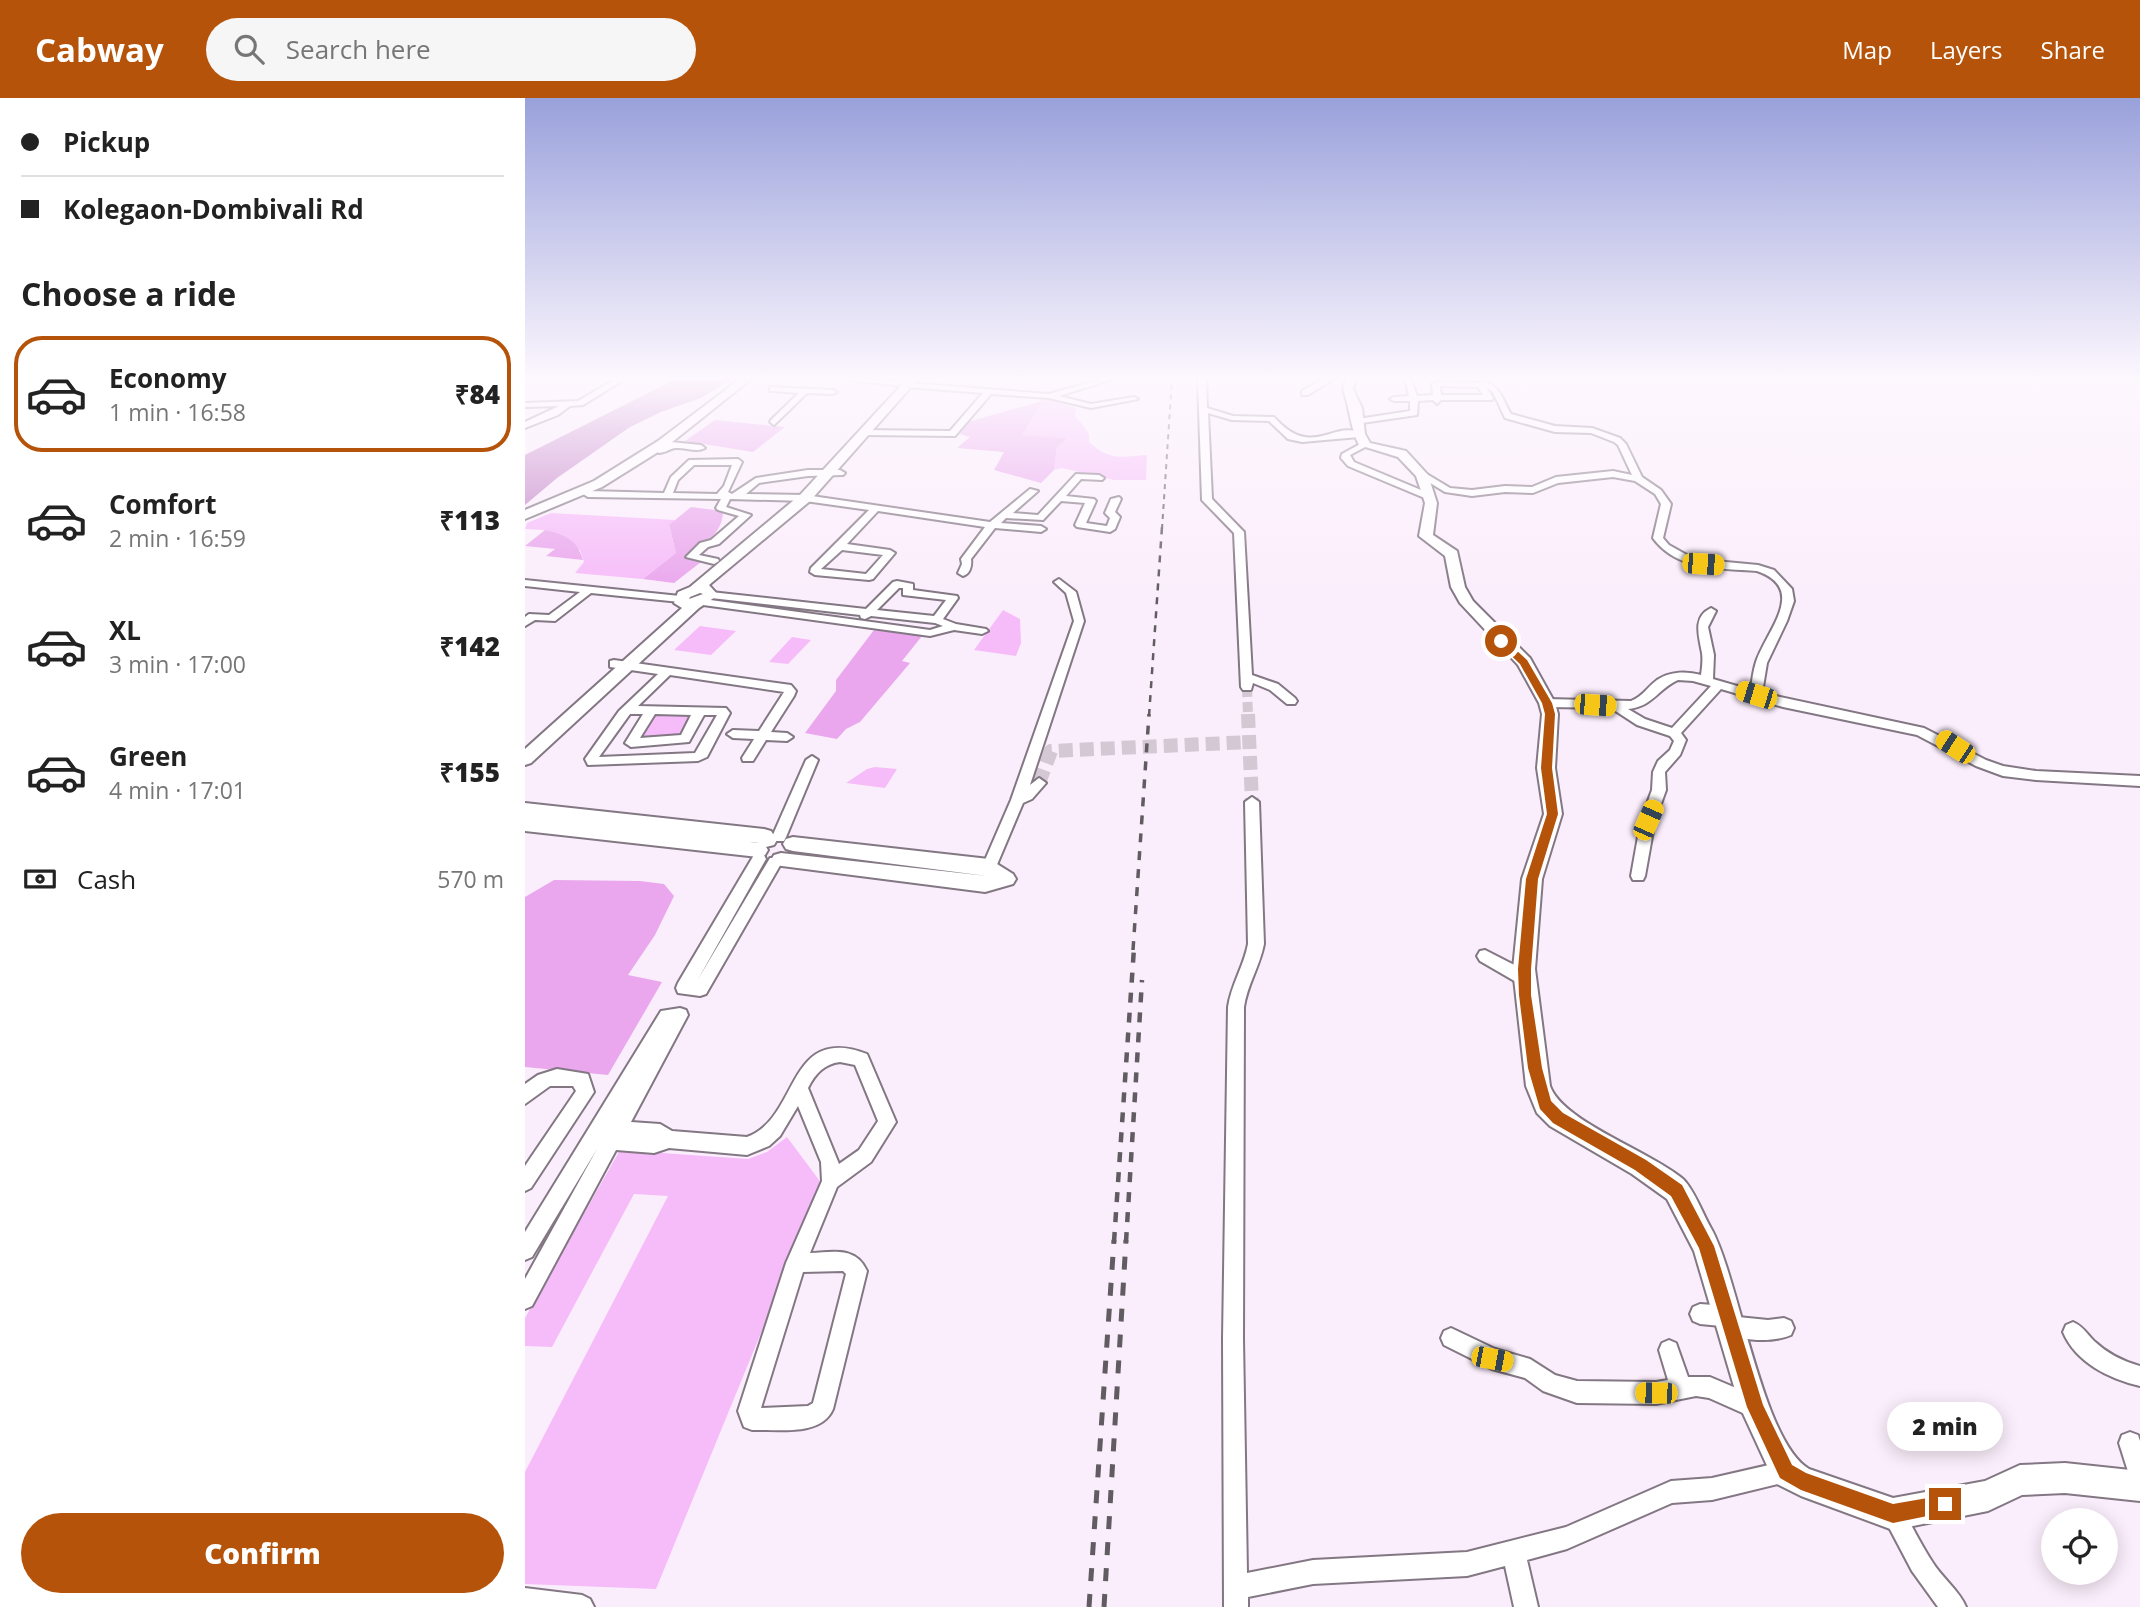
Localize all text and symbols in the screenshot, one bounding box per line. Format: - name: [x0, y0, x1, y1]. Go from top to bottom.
- search box: [206, 18, 696, 81]
- text: Cabway: [35, 27, 164, 72]
- icon: search: [230, 30, 268, 68]
- text: Search here: [286, 31, 431, 67]
- text: Map: [1842, 33, 1892, 66]
- text: Layers: [1930, 33, 2003, 66]
- text: Share: [2041, 33, 2105, 66]
- text: Pickup: [63, 124, 150, 160]
- text: Kolegaon-Dombivali Rd: [63, 191, 364, 227]
- text: Choose a ride: [21, 272, 236, 315]
- text: Economy: [109, 360, 227, 396]
- icon: car: [25, 363, 88, 426]
- text: ₹84: [455, 376, 500, 412]
- text: 1 min · 16:58: [109, 396, 246, 428]
- text: Comfort: [109, 486, 216, 522]
- icon: car: [25, 489, 88, 552]
- text: ₹113: [439, 502, 500, 538]
- text: 2 min · 16:59: [109, 522, 246, 554]
- car: [1682, 552, 1725, 576]
- text: XL: [109, 612, 141, 648]
- icon: car: [25, 615, 88, 678]
- route start: [1485, 625, 1517, 657]
- text: ₹142: [439, 628, 500, 664]
- text: 3 min · 17:00: [109, 648, 246, 680]
- car: [1733, 679, 1780, 711]
- car: [1574, 693, 1617, 717]
- car: [1932, 727, 1979, 767]
- text: Green: [109, 738, 187, 774]
- icon: car: [25, 741, 88, 804]
- text: ₹155: [439, 754, 500, 790]
- text: 4 min · 17:01: [109, 774, 246, 806]
- car: [1630, 797, 1667, 843]
- icon: cash: [21, 860, 59, 898]
- text: Cash: [77, 861, 136, 897]
- text: 570 m: [437, 863, 504, 895]
- car: [1470, 1345, 1515, 1373]
- car: [1635, 1382, 1678, 1404]
- callout: 2 min: [1887, 1402, 2003, 1452]
- text: 2 min: [1912, 1410, 1978, 1442]
- route end: [1929, 1488, 1961, 1520]
- map controls: [2041, 1508, 2118, 1585]
- button: locate: [2041, 1508, 2118, 1585]
- button: Confirm: [21, 1513, 504, 1593]

